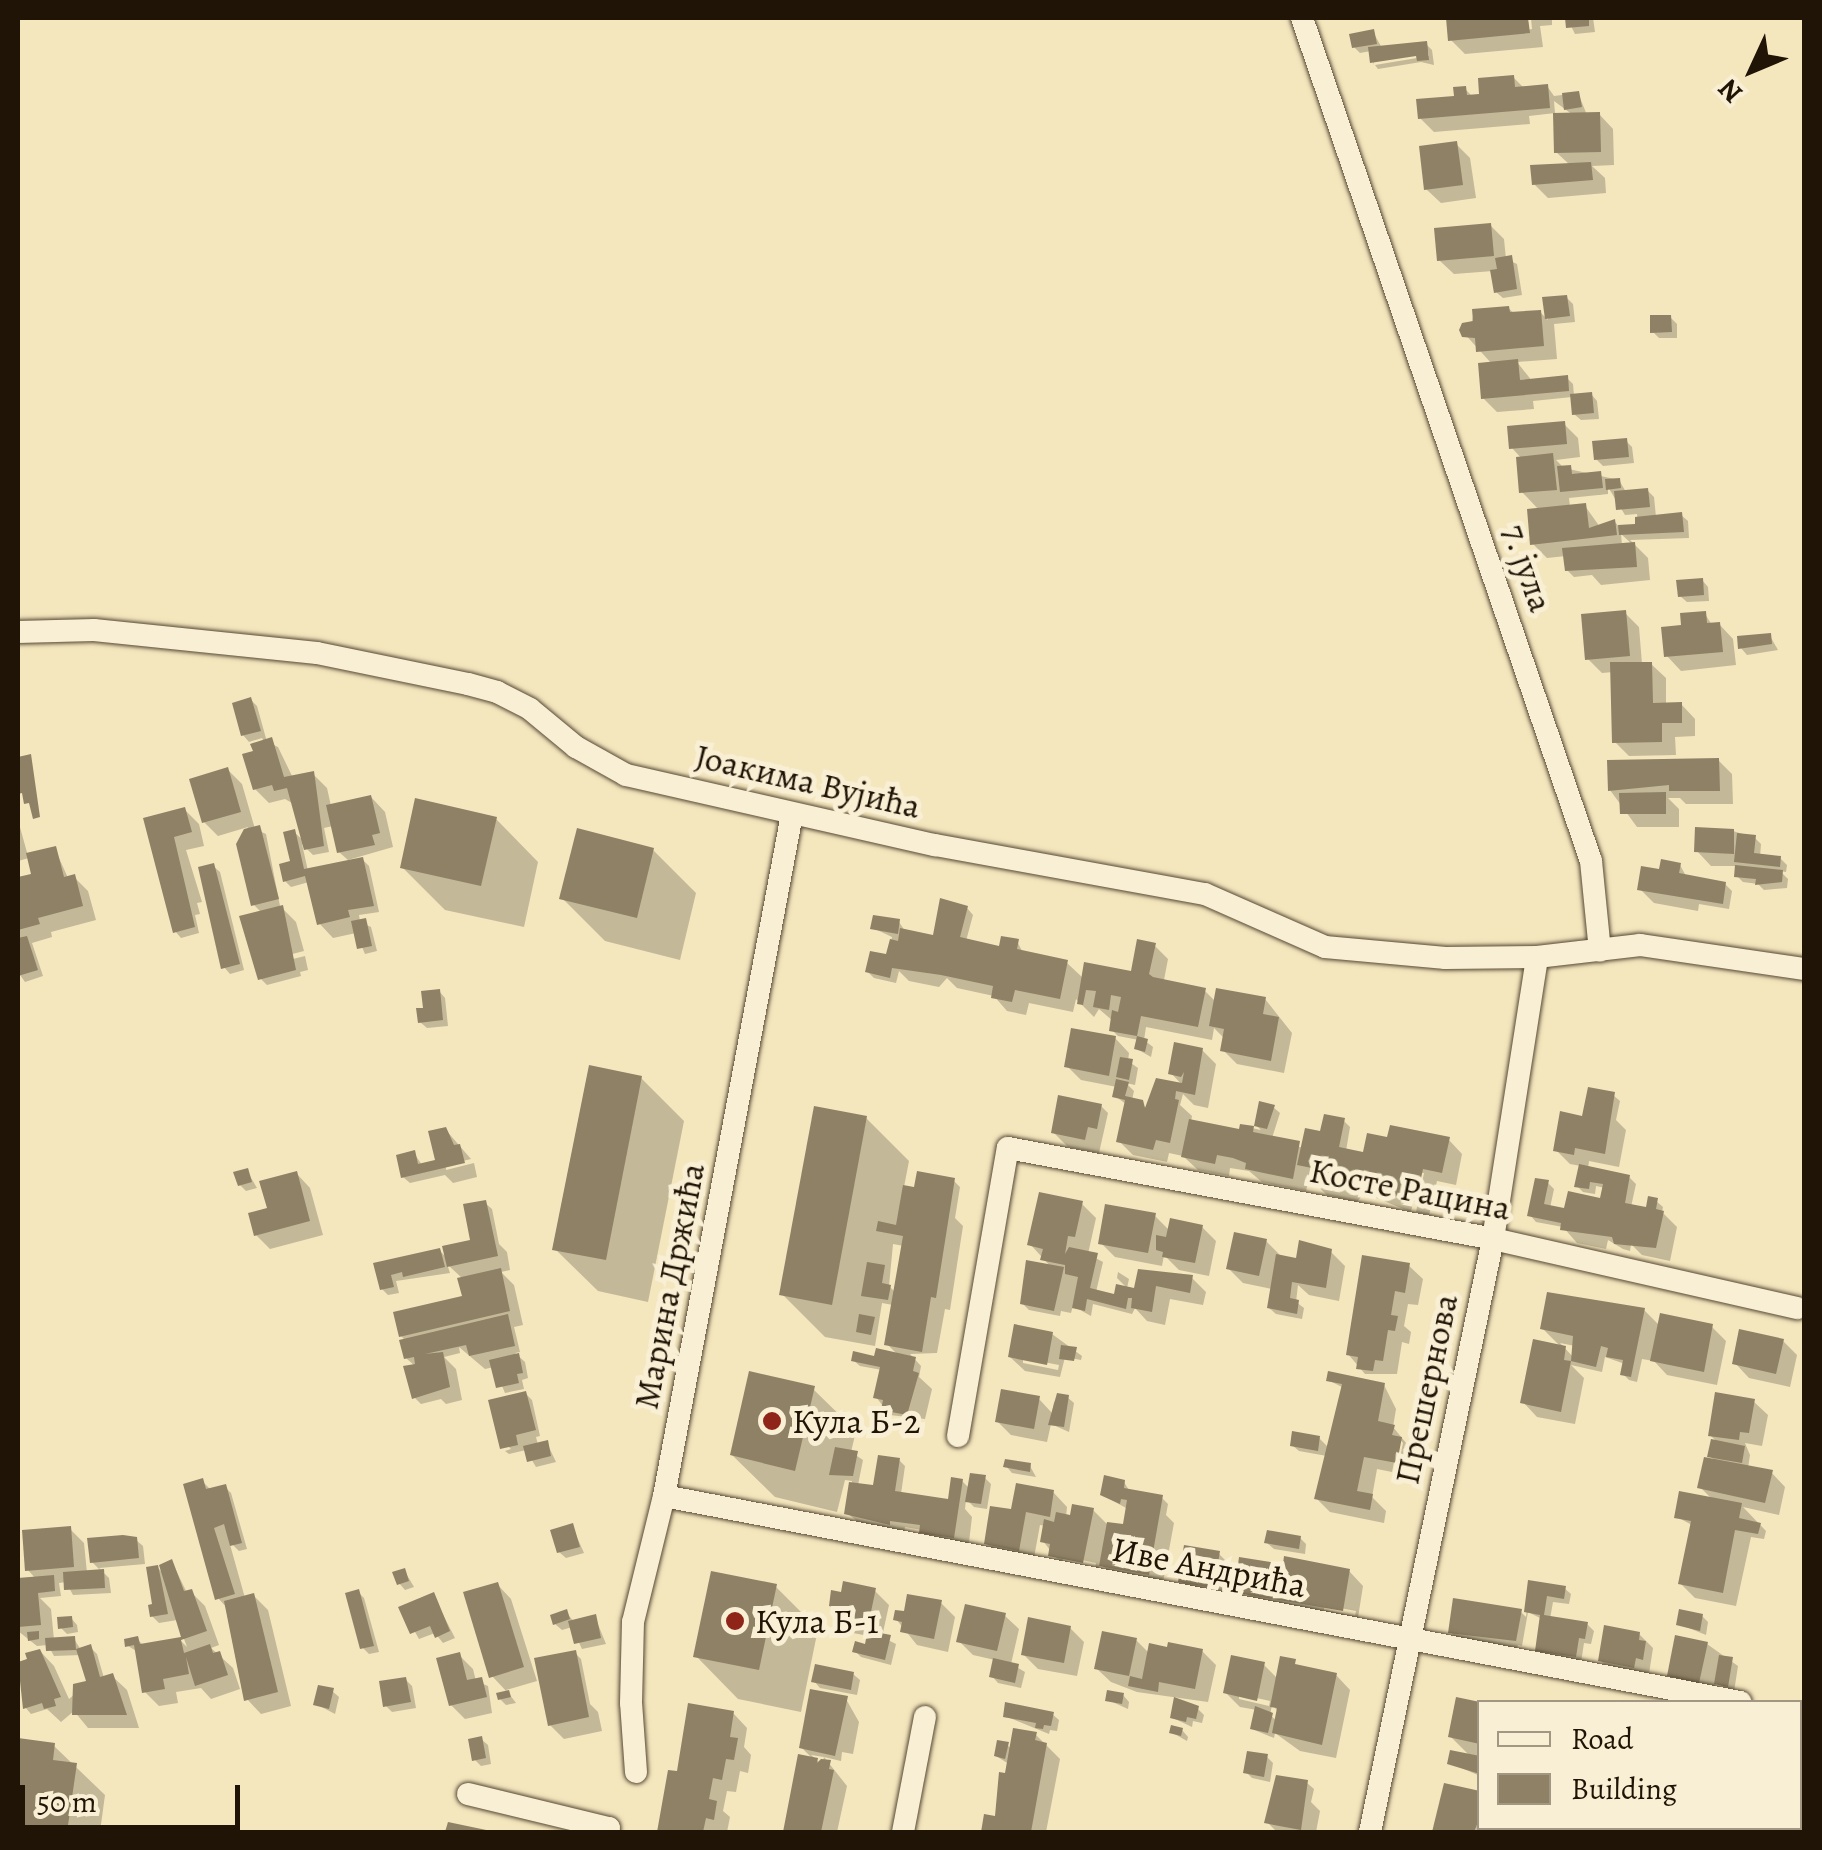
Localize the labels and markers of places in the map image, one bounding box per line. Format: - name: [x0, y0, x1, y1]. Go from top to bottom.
- place label: Кула Б-2: [792, 1400, 920, 1442]
- marker: Кула Б-2: [761, 1410, 783, 1432]
- place label: Кула Б-1: [755, 1600, 879, 1642]
- marker: Кула Б-1: [724, 1610, 746, 1632]

